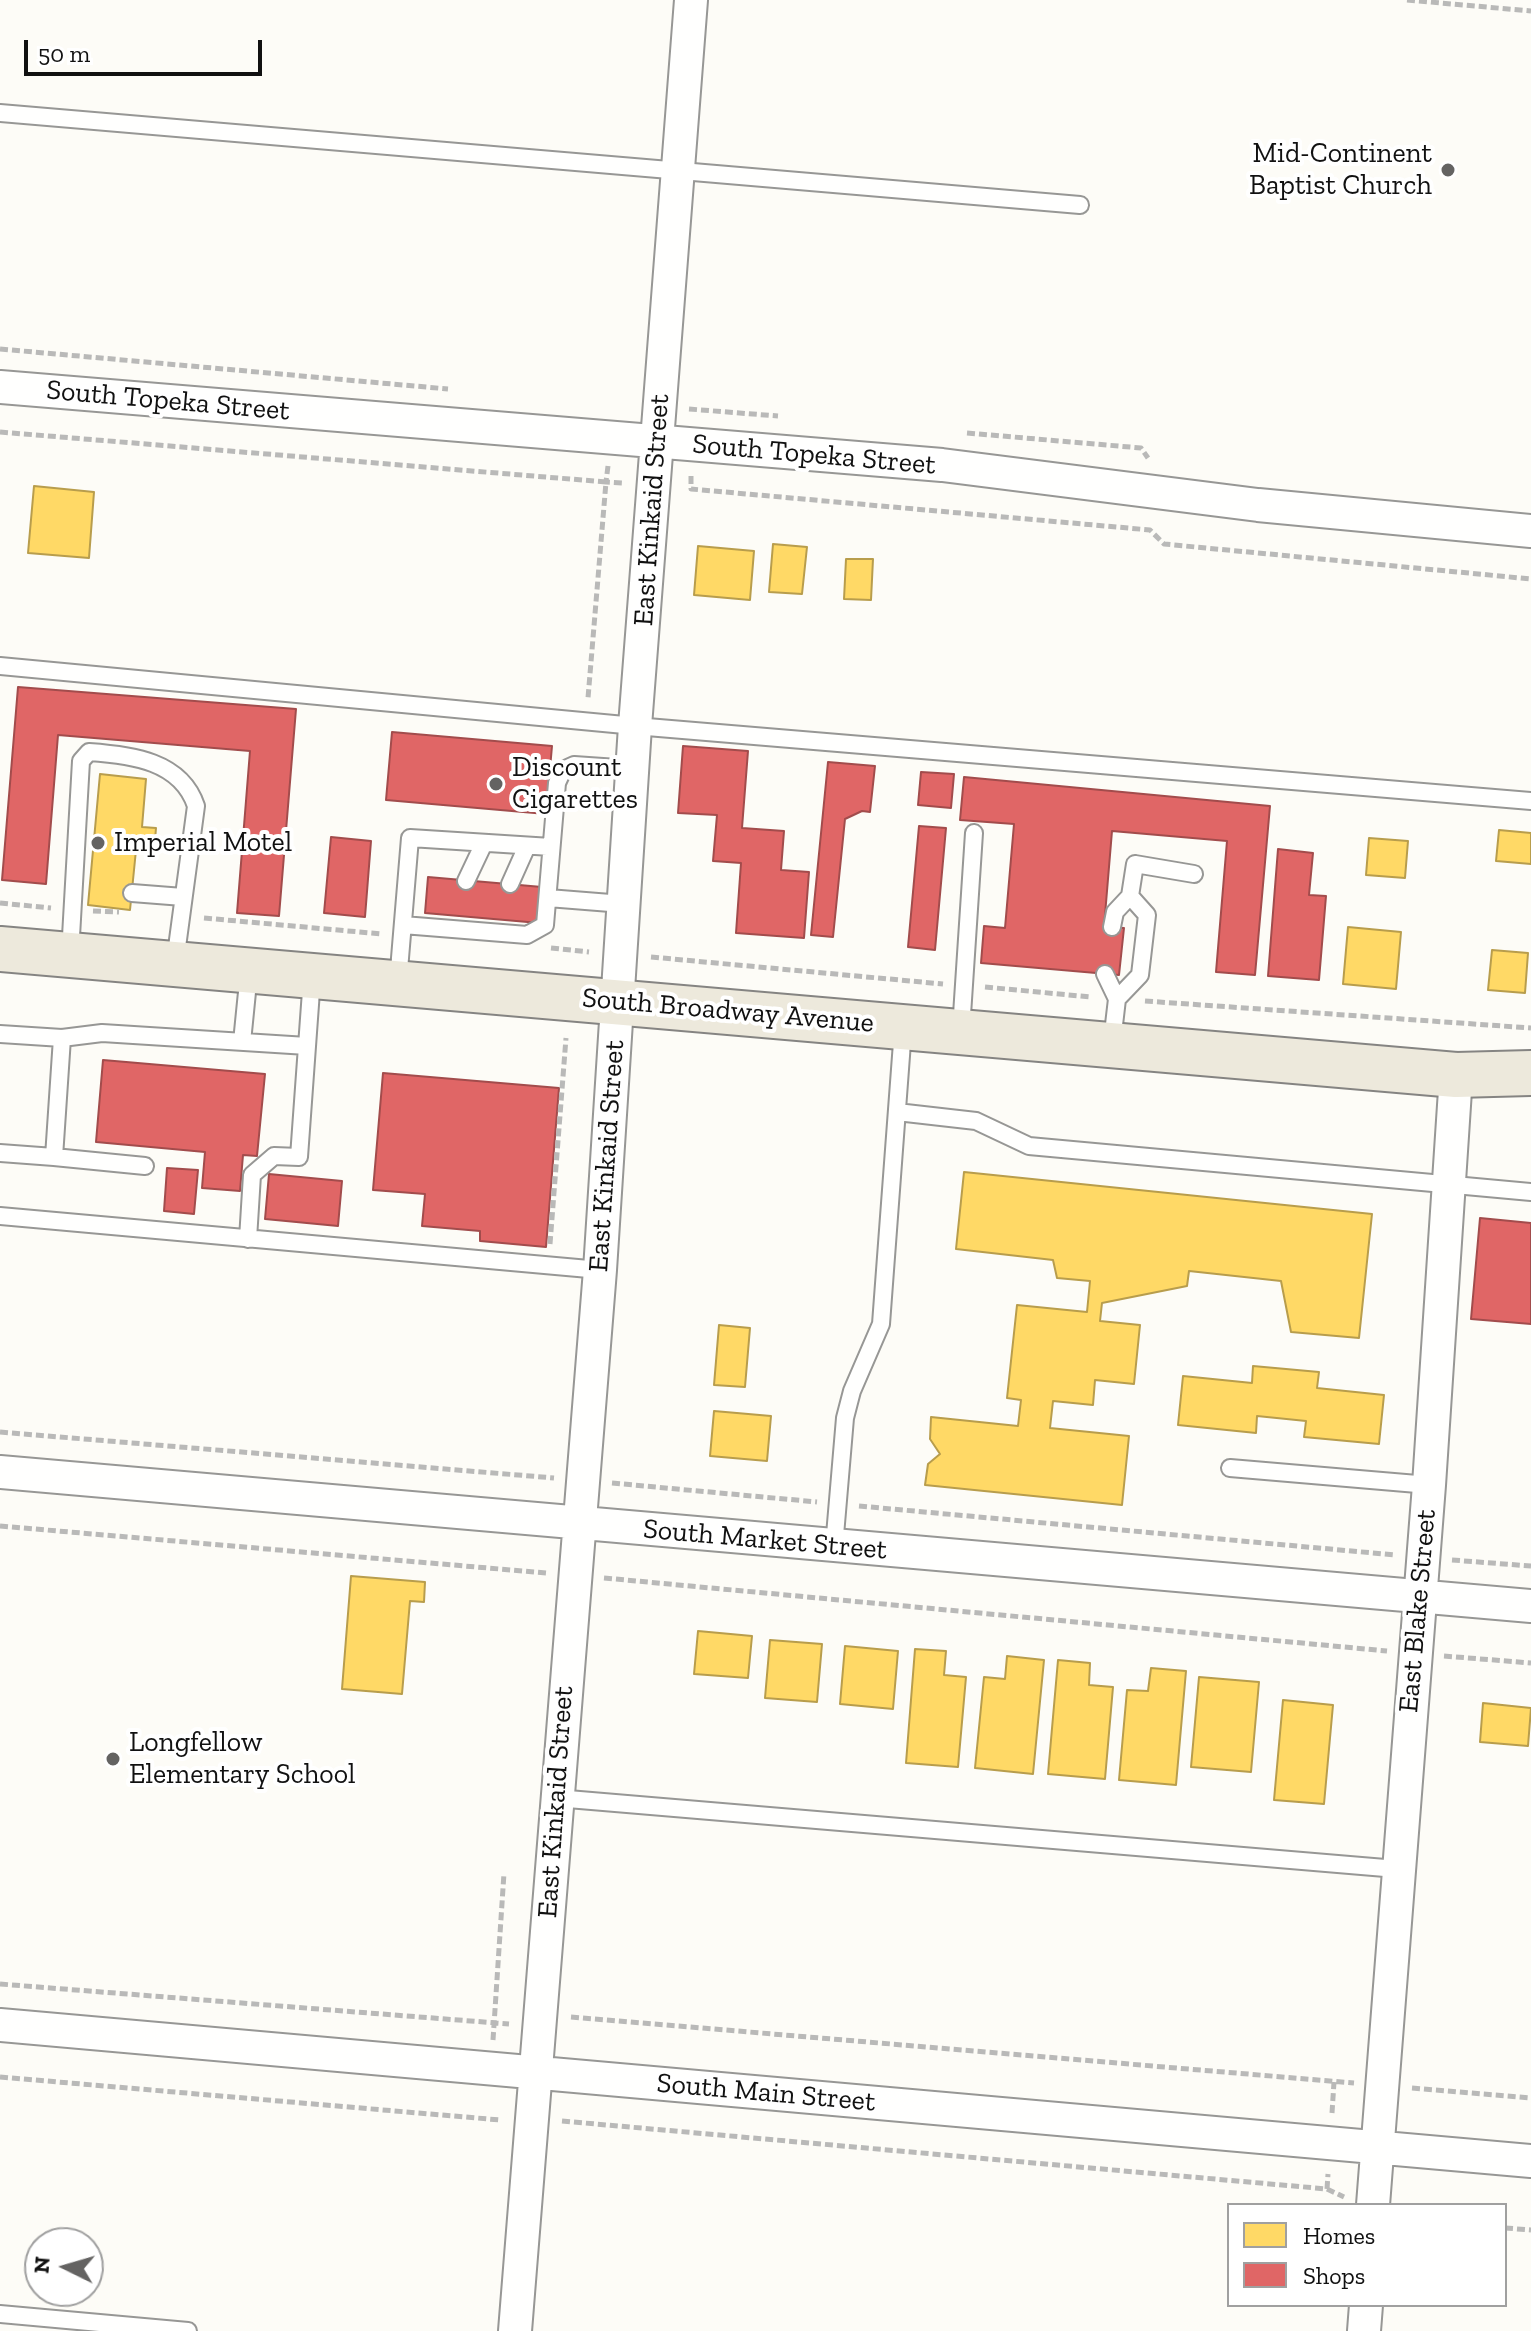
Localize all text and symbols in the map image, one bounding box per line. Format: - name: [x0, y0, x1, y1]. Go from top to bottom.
- scale bar: [28, 24, 266, 74]
- text: 50 m: [38, 39, 90, 68]
- place label: Mid-Continent Baptist Church: [1249, 137, 1432, 203]
- marker: Mid-Continent Baptist Church: [1439, 161, 1457, 179]
- street label: South Topeka Street: [45, 374, 291, 428]
- street label: East Kinkaid Street: [627, 393, 677, 627]
- street label: South Topeka Street: [691, 428, 937, 482]
- place label: Discount Cigarettes: [512, 751, 638, 817]
- marker: Discount Cigarettes: [487, 775, 505, 793]
- place label: Imperial Motel: [114, 826, 292, 860]
- marker: Imperial Motel: [89, 834, 107, 852]
- street label: South Broadway Avenue: [581, 982, 875, 1040]
- street label: East Kinkaid Street: [582, 1039, 632, 1273]
- street label: East Blake Street: [1392, 1508, 1444, 1714]
- street label: South Market Street: [642, 1513, 888, 1567]
- street label: East Kinkaid Street: [531, 1685, 581, 1919]
- place label: Longfellow Elementary School: [129, 1726, 355, 1792]
- marker: Longfellow Elementary School: [104, 1750, 122, 1768]
- street label: South Main Street: [655, 2067, 877, 2119]
- legend: [1227, 2203, 1507, 2307]
- text: Homes: [1303, 2221, 1375, 2250]
- north arrow: [24, 2227, 104, 2307]
- text: N: [27, 2256, 56, 2275]
- text: Shops: [1303, 2261, 1365, 2290]

